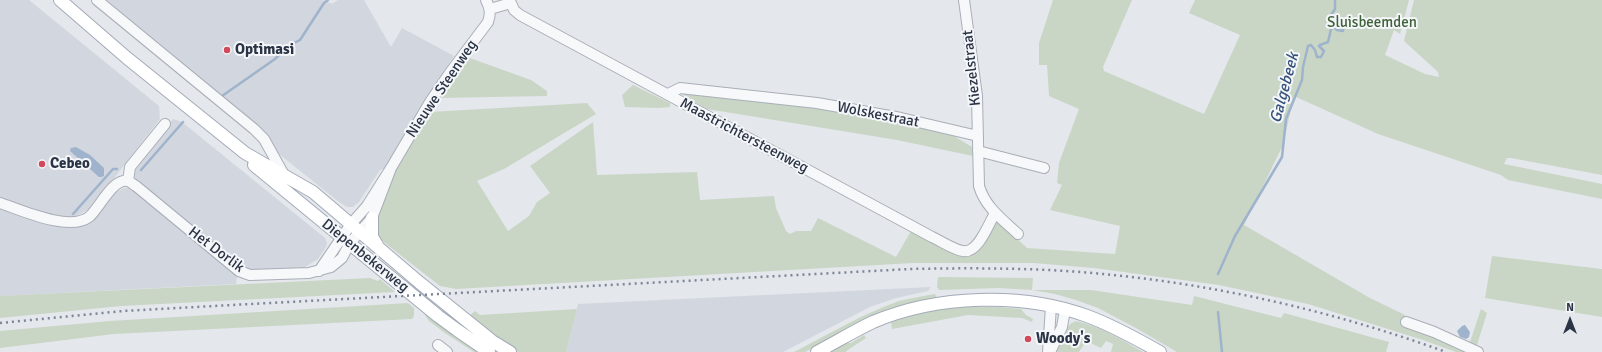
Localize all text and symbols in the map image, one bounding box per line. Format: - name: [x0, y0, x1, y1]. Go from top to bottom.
- park label: Sluisbeemden: [1327, 14, 1417, 32]
- street label: Kiezelstraat: [959, 29, 985, 107]
- street label: Nieuwe Steenweg: [403, 37, 481, 141]
- place label: Optimasi: [235, 41, 294, 59]
- marker: Optimasi: [222, 45, 232, 55]
- water label: Galgebeek: [1266, 51, 1304, 125]
- street label: Maastrichtersteenweg: [677, 94, 811, 178]
- street label: Wolskestraat: [835, 98, 921, 132]
- place label: Cebeo: [50, 155, 90, 173]
- marker: Cebeo: [37, 159, 47, 169]
- street label: Diepenbekerweg: [318, 215, 412, 297]
- street label: Het Dorlik: [185, 223, 247, 277]
- north arrow: [1550, 300, 1590, 340]
- text: N: [1566, 301, 1574, 314]
- place label: Woody's: [1036, 330, 1090, 348]
- marker: Woody's: [1023, 334, 1033, 344]

